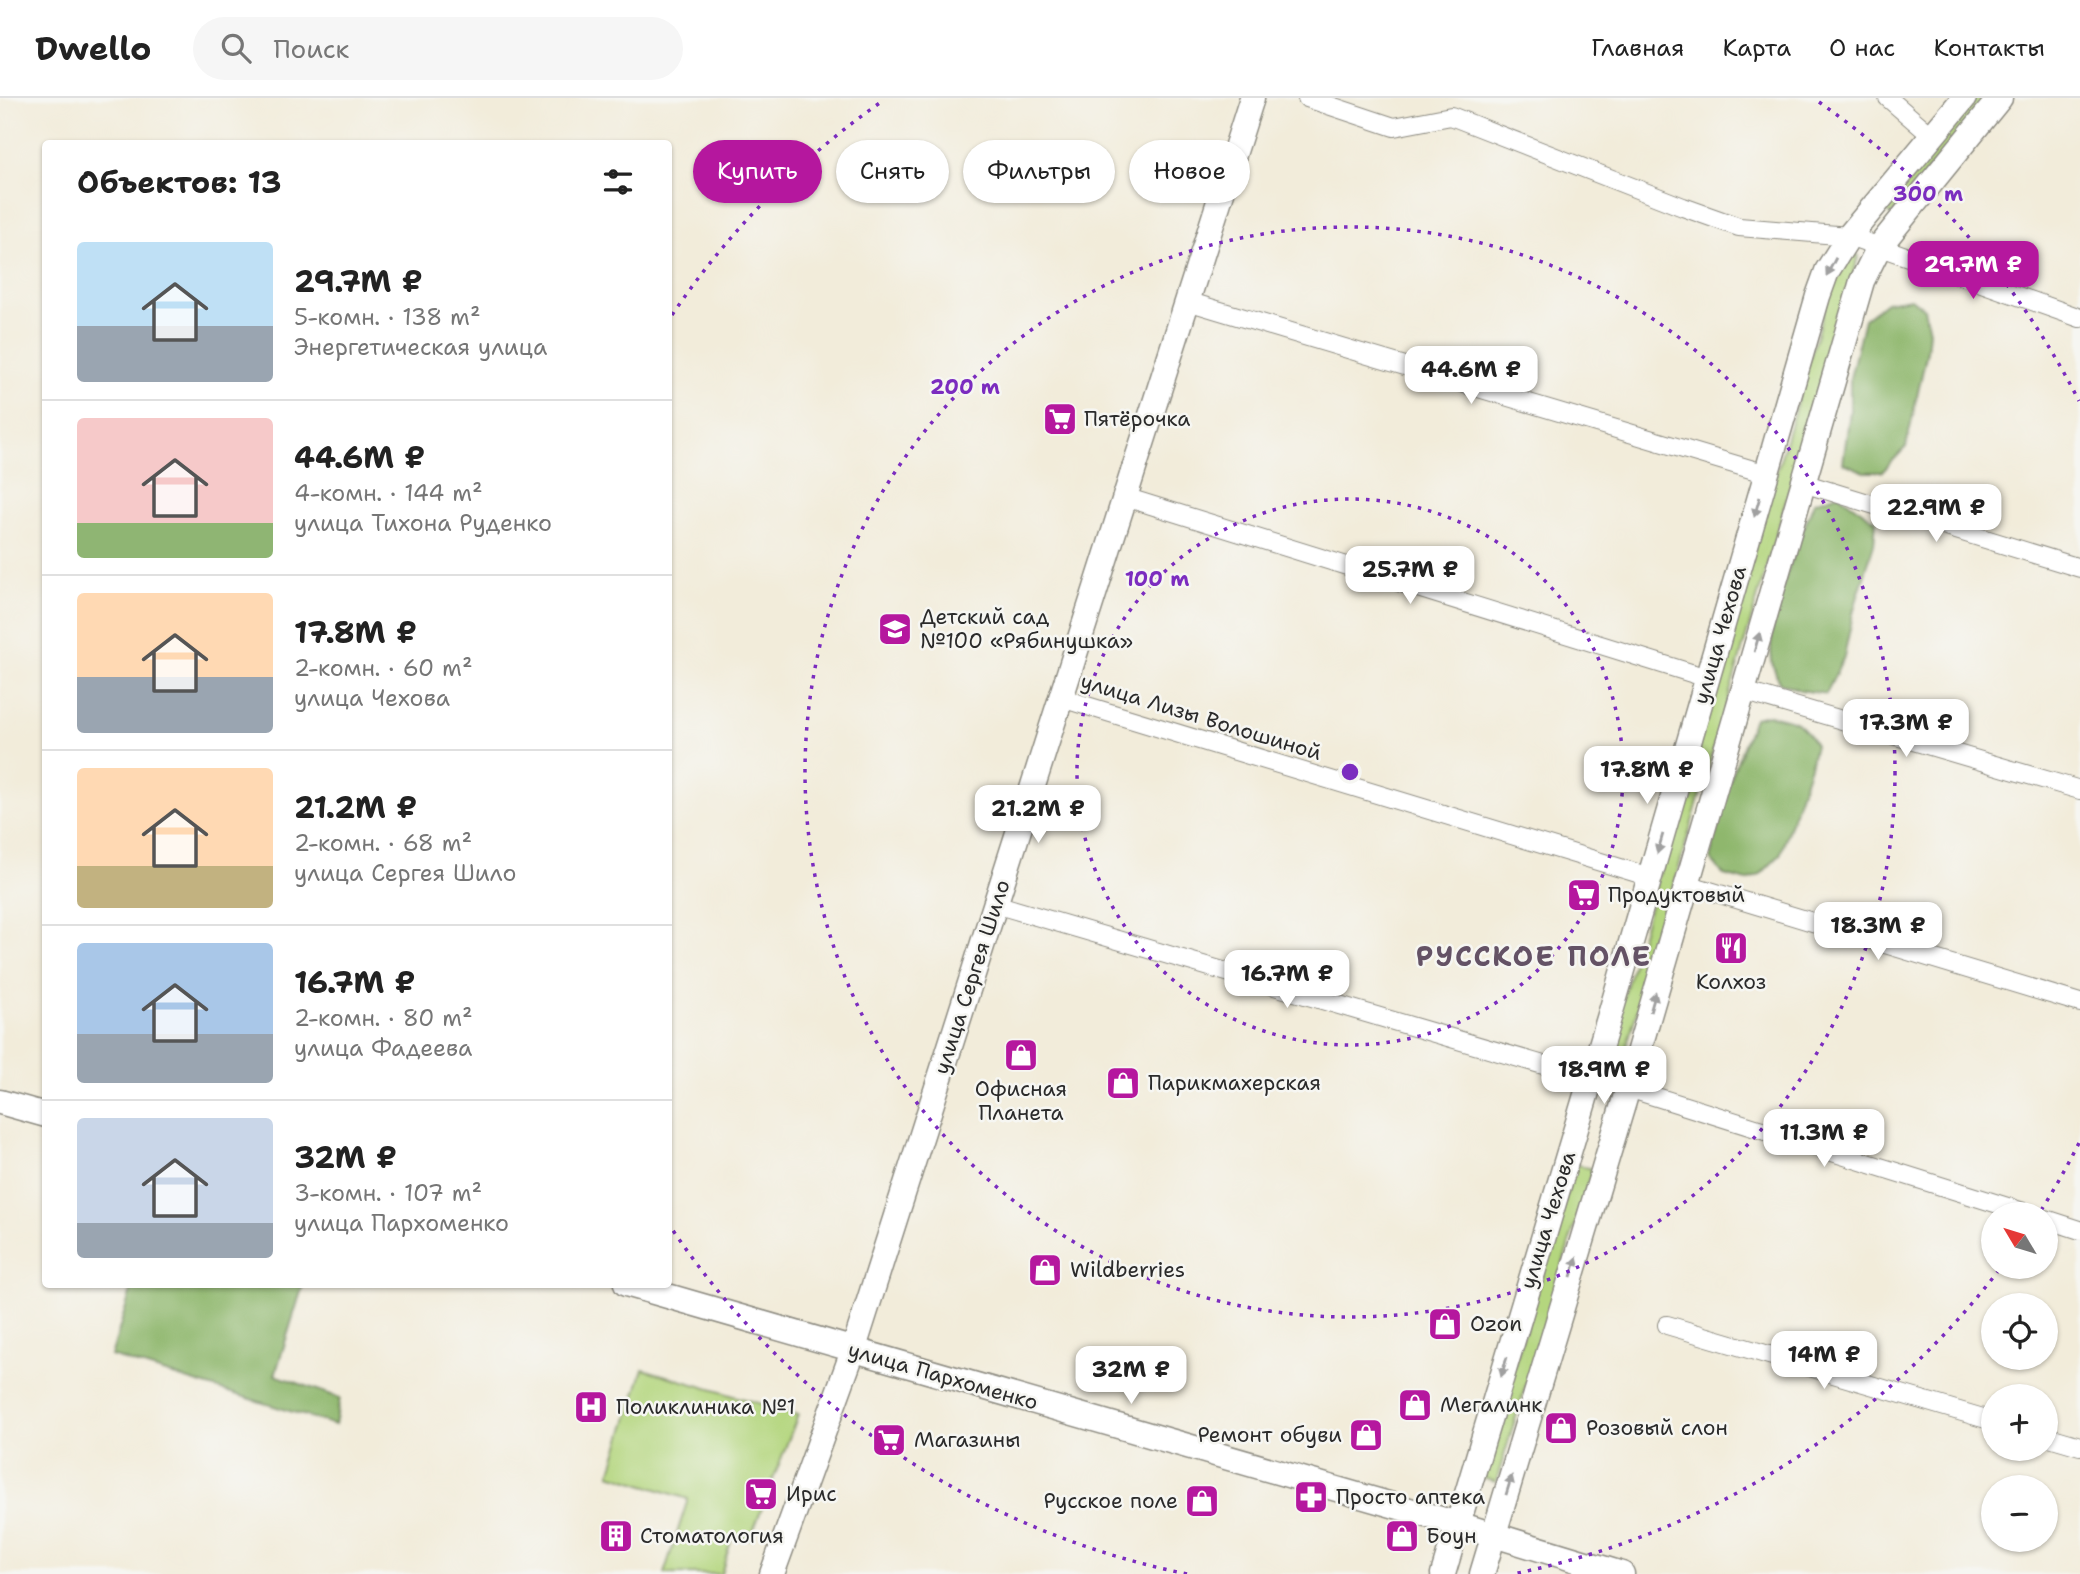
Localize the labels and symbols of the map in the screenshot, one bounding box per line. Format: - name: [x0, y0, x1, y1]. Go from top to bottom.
- text: 300 m: [1893, 180, 1963, 208]
- pin: 29.7M ₽: [1908, 242, 2038, 301]
- one-way arrow: [1825, 257, 1837, 277]
- pin: 44.6M ₽: [1406, 346, 1536, 406]
- text: 200 m: [930, 373, 1000, 401]
- supermarket icon: Пятёрочка: [1041, 400, 1079, 438]
- place label: Пятёрочка: [1084, 405, 1190, 433]
- pin: 22.9M ₽: [1871, 484, 2001, 544]
- one-way arrow: [1751, 497, 1761, 518]
- pin: 25.7M ₽: [1345, 546, 1475, 606]
- street label: улица Чехова: [1687, 563, 1753, 707]
- text: 100 m: [1125, 565, 1189, 593]
- place label: Детский сад №100 «Рябинушка»: [920, 603, 1133, 655]
- school or university icon: Детский сад №100 «Рябинушка»: [876, 610, 914, 648]
- one-way arrow: [1752, 632, 1762, 653]
- street label: улица Лизы Волошиной: [1077, 667, 1325, 767]
- pin: 17.3M ₽: [1841, 700, 1971, 759]
- pin: 17.8M ₽: [1582, 746, 1712, 806]
- centre of rings: [1338, 760, 1362, 784]
- pin: 21.2M ₽: [973, 786, 1103, 845]
- one-way arrow: [1654, 833, 1664, 854]
- street label: улица Сергея Шило: [927, 876, 1017, 1078]
- supermarket icon: Продуктовый: [1565, 876, 1603, 914]
- place label: Продуктовый: [1608, 881, 1745, 909]
- pin: 18.3M ₽: [1813, 902, 1943, 962]
- restaurant icon: Колхоз: [1712, 929, 1750, 967]
- district label: РУССКОЕ ПОЛЕ: [1416, 937, 1652, 975]
- pin: 16.7M ₽: [1222, 950, 1352, 1010]
- place label: Колхоз: [1696, 968, 1766, 996]
- one-way arrow: [1648, 991, 1659, 1013]
- shop icon: Офисная Планета: [1002, 1036, 1040, 1074]
- pin: 18.9M ₽: [1539, 1046, 1669, 1106]
- shop icon: Парикмахерская: [1104, 1064, 1142, 1102]
- place label: Парикмахерская: [1148, 1069, 1321, 1097]
- place label: Офисная Планета: [975, 1075, 1067, 1127]
- pin: 11.3M ₽: [1759, 1110, 1889, 1169]
- street label: улица Чехова: [1514, 1148, 1582, 1292]
- north arrow: [1981, 1202, 2058, 1279]
- shop icon: Wildberries: [1026, 1251, 1064, 1289]
- place label: Wildberries: [1070, 1256, 1185, 1284]
- one-way arrow: [1570, 1257, 1580, 1278]
- shop icon: Ozon: [1426, 1305, 1464, 1343]
- place label: Ozon: [1470, 1310, 1522, 1338]
- pin: 14M ₽: [1775, 1332, 1873, 1391]
- street label: улица Пархоменко: [845, 1335, 1041, 1417]
- pin: 32M ₽: [1082, 1346, 1180, 1406]
- one-way arrow: [1499, 1357, 1509, 1378]
- shop icon: Мегалинк: [1396, 1386, 1434, 1424]
- hospital icon: Поликлиника №1: [572, 1388, 610, 1426]
- place label: Мегалинк: [1440, 1391, 1542, 1419]
- place label: Поликлиника №1: [616, 1393, 795, 1421]
- shop icon: Розовый слон: [1542, 1409, 1580, 1447]
- place label: Розовый слон: [1586, 1414, 1728, 1442]
- shop icon: Ремонт обуви: [1347, 1416, 1385, 1454]
- supermarket icon: Магазины: [870, 1421, 908, 1459]
- place label: Ремонт обуви: [1197, 1421, 1342, 1449]
- place label: Магазины: [914, 1426, 1020, 1454]
- one-way arrow: [1504, 1474, 1514, 1495]
- supermarket icon: Ирис: [742, 1475, 780, 1513]
- pharmacy icon: Просто аптека: [1292, 1478, 1330, 1516]
- place label: Ирис: [786, 1480, 837, 1508]
- shop icon: Русское поле: [1183, 1482, 1221, 1520]
- place label: Просто аптека: [1336, 1483, 1485, 1511]
- place label: Русское поле: [1043, 1487, 1178, 1515]
- building icon: Стоматология: [597, 1517, 635, 1555]
- shop icon: Боун: [1383, 1517, 1421, 1555]
- place label: Стоматология: [640, 1522, 784, 1550]
- place label: Боун: [1426, 1522, 1477, 1550]

